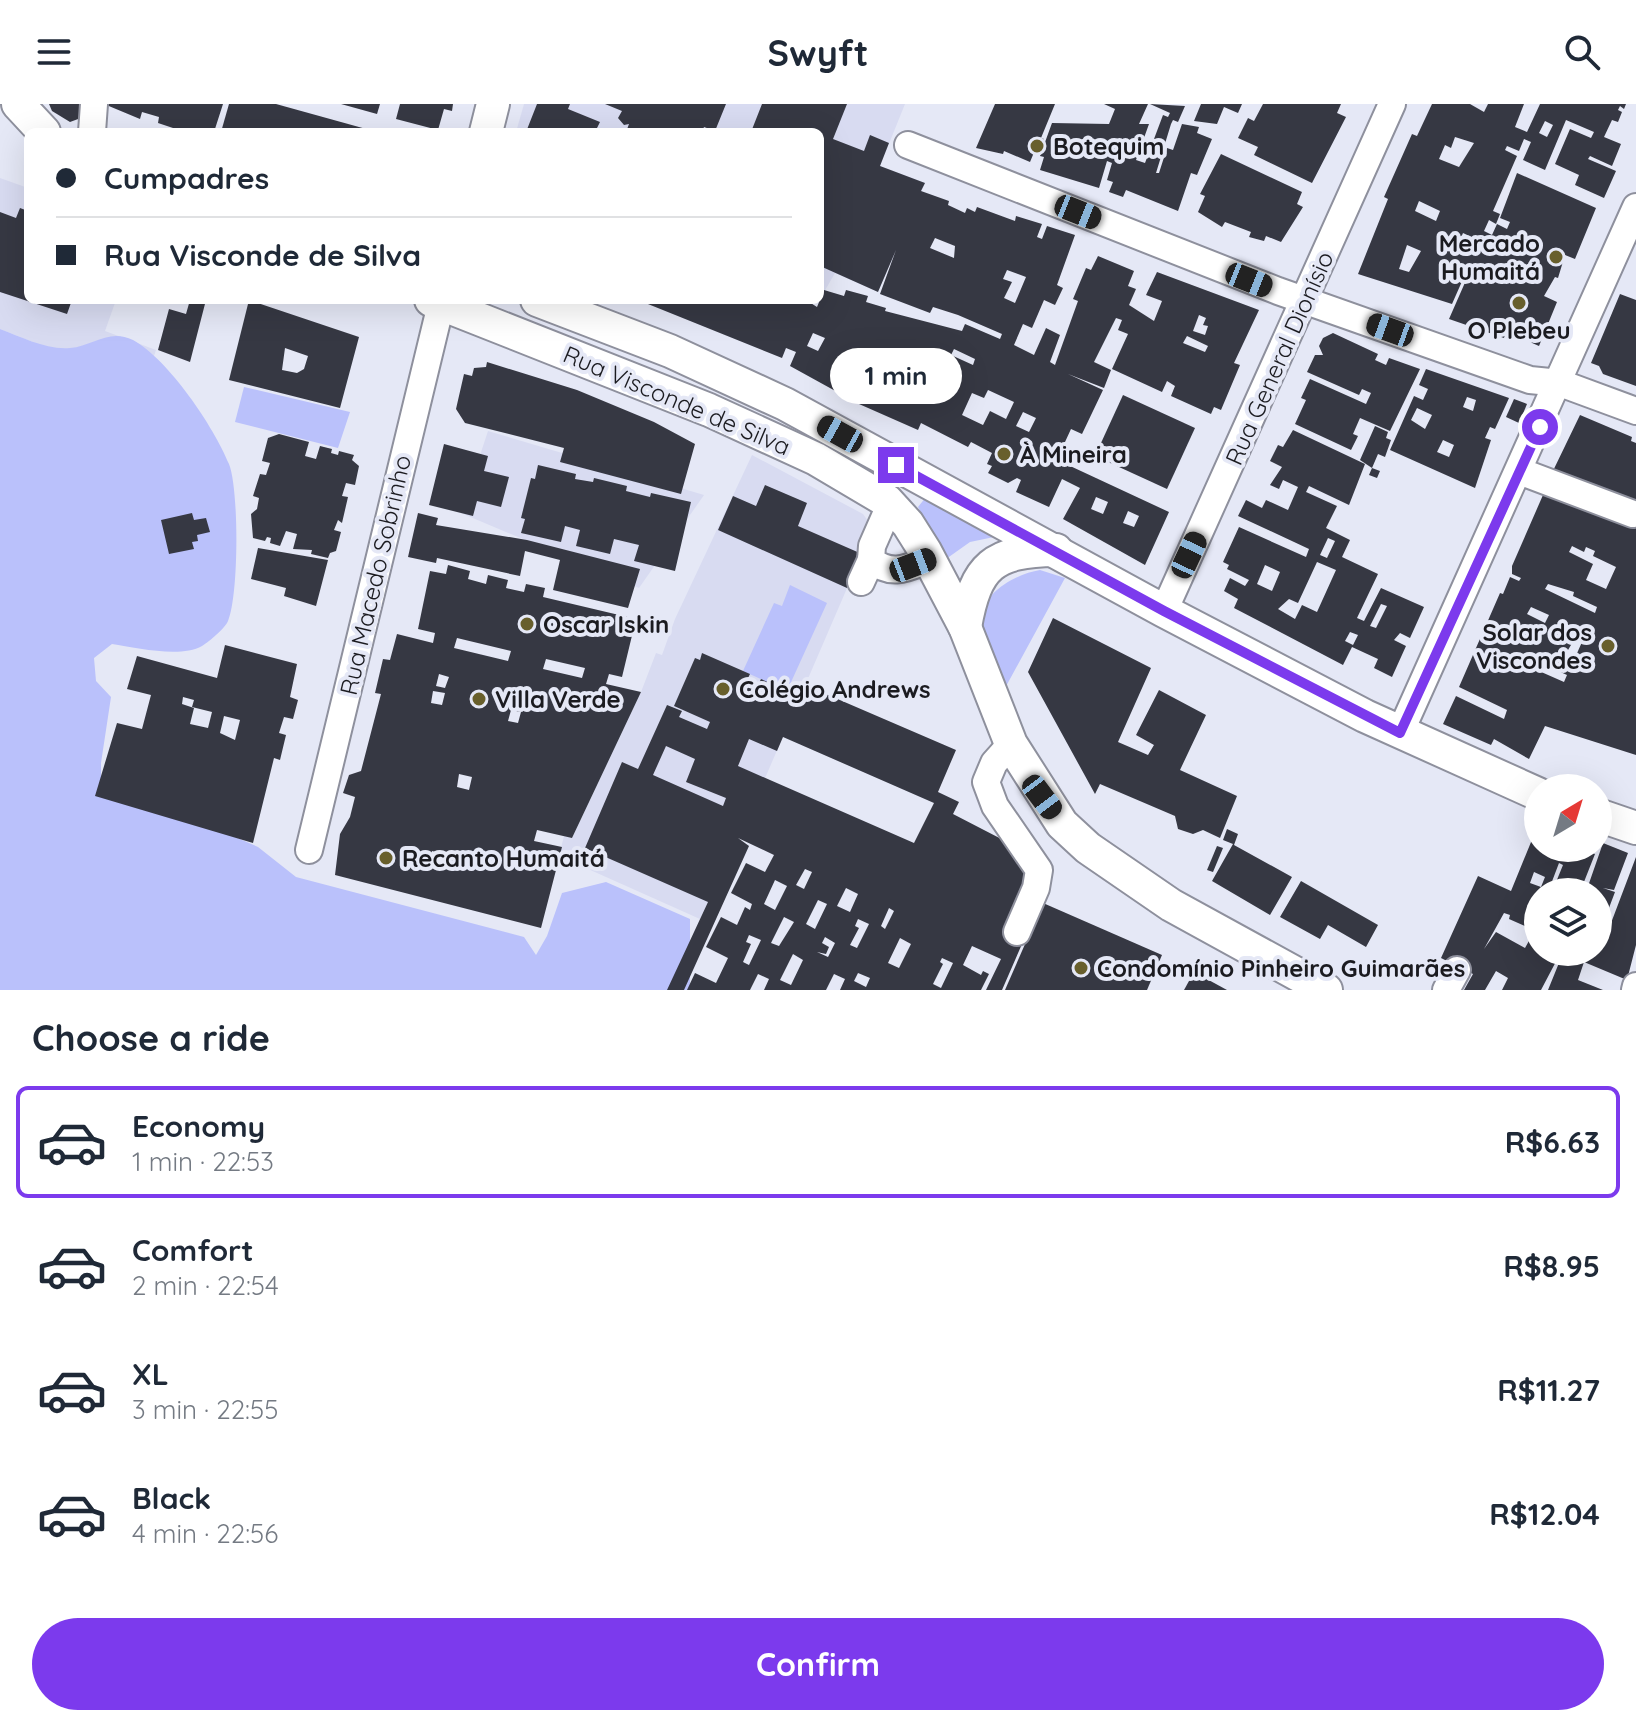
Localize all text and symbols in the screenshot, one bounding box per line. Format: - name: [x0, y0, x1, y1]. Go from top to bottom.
- icon: menu: [32, 30, 76, 74]
- text: Swyft: [768, 30, 868, 75]
- icon: search: [1560, 30, 1604, 74]
- place label: Botequim: [1053, 131, 1164, 161]
- marker: Botequim: [1028, 137, 1046, 155]
- text: Cumpadres: [104, 159, 269, 197]
- car: [1051, 192, 1105, 232]
- place label: Mercado Humaitá: [1439, 228, 1540, 286]
- text: Rua Visconde de Silva: [104, 236, 421, 274]
- street label: Rua General Dionísio: [1218, 247, 1340, 469]
- marker: Mercado Humaitá: [1547, 248, 1565, 266]
- car: [1222, 260, 1276, 300]
- marker: O Plebeu: [1510, 294, 1528, 312]
- car: [1363, 311, 1417, 349]
- place label: O Plebeu: [1467, 315, 1571, 345]
- street label: Rua Visconde de Silva: [559, 339, 795, 461]
- callout: 1 min: [830, 349, 962, 405]
- text: 1 min: [865, 359, 928, 392]
- route start: [1522, 409, 1558, 445]
- car: [813, 412, 867, 456]
- place label: À Mineira: [1020, 439, 1127, 469]
- marker: À Mineira: [995, 445, 1013, 463]
- route end: [878, 447, 914, 483]
- street label: Rua Macedo Sobrinho: [333, 452, 417, 698]
- car: [1168, 528, 1210, 582]
- car: [886, 545, 940, 585]
- place label: Oscar Iskin: [543, 609, 669, 639]
- marker: Oscar Iskin: [518, 615, 536, 633]
- place label: Solar dos Viscondes: [1476, 617, 1592, 675]
- marker: Solar dos Viscondes: [1599, 637, 1617, 655]
- place label: Colégio Andrews: [739, 674, 931, 704]
- marker: Colégio Andrews: [714, 680, 732, 698]
- place label: Villa Verde: [495, 684, 621, 714]
- marker: Villa Verde: [470, 690, 488, 708]
- car: [1018, 771, 1066, 823]
- north arrow: [1524, 774, 1612, 862]
- map controls: [1524, 774, 1612, 966]
- place label: Recanto Humaitá: [402, 843, 605, 873]
- marker: Recanto Humaitá: [377, 849, 395, 867]
- button: layers: [1524, 878, 1612, 966]
- place label: Condomínio Pinheiro Guimarães: [1097, 953, 1465, 983]
- marker: Condomínio Pinheiro Guimarães: [1072, 959, 1090, 977]
- text: Choose a ride: [32, 1015, 270, 1060]
- icon: car: [36, 1106, 108, 1178]
- text: Economy: [132, 1107, 265, 1145]
- text: R$6.63: [1505, 1123, 1600, 1161]
- text: 1 min · 22:53: [132, 1145, 274, 1178]
- icon: car: [36, 1230, 108, 1302]
- text: Comfort: [132, 1231, 253, 1269]
- text: R$8.95: [1503, 1247, 1600, 1285]
- text: 2 min · 22:54: [132, 1269, 279, 1302]
- icon: car: [36, 1354, 108, 1426]
- text: XL: [132, 1355, 169, 1393]
- text: R$11.27: [1497, 1371, 1600, 1409]
- text: 3 min · 22:55: [132, 1393, 278, 1426]
- icon: car: [36, 1478, 108, 1550]
- text: Black: [132, 1479, 211, 1517]
- text: R$12.04: [1489, 1495, 1600, 1533]
- text: 4 min · 22:56: [132, 1517, 278, 1550]
- button: Confirm: [32, 1618, 1604, 1710]

